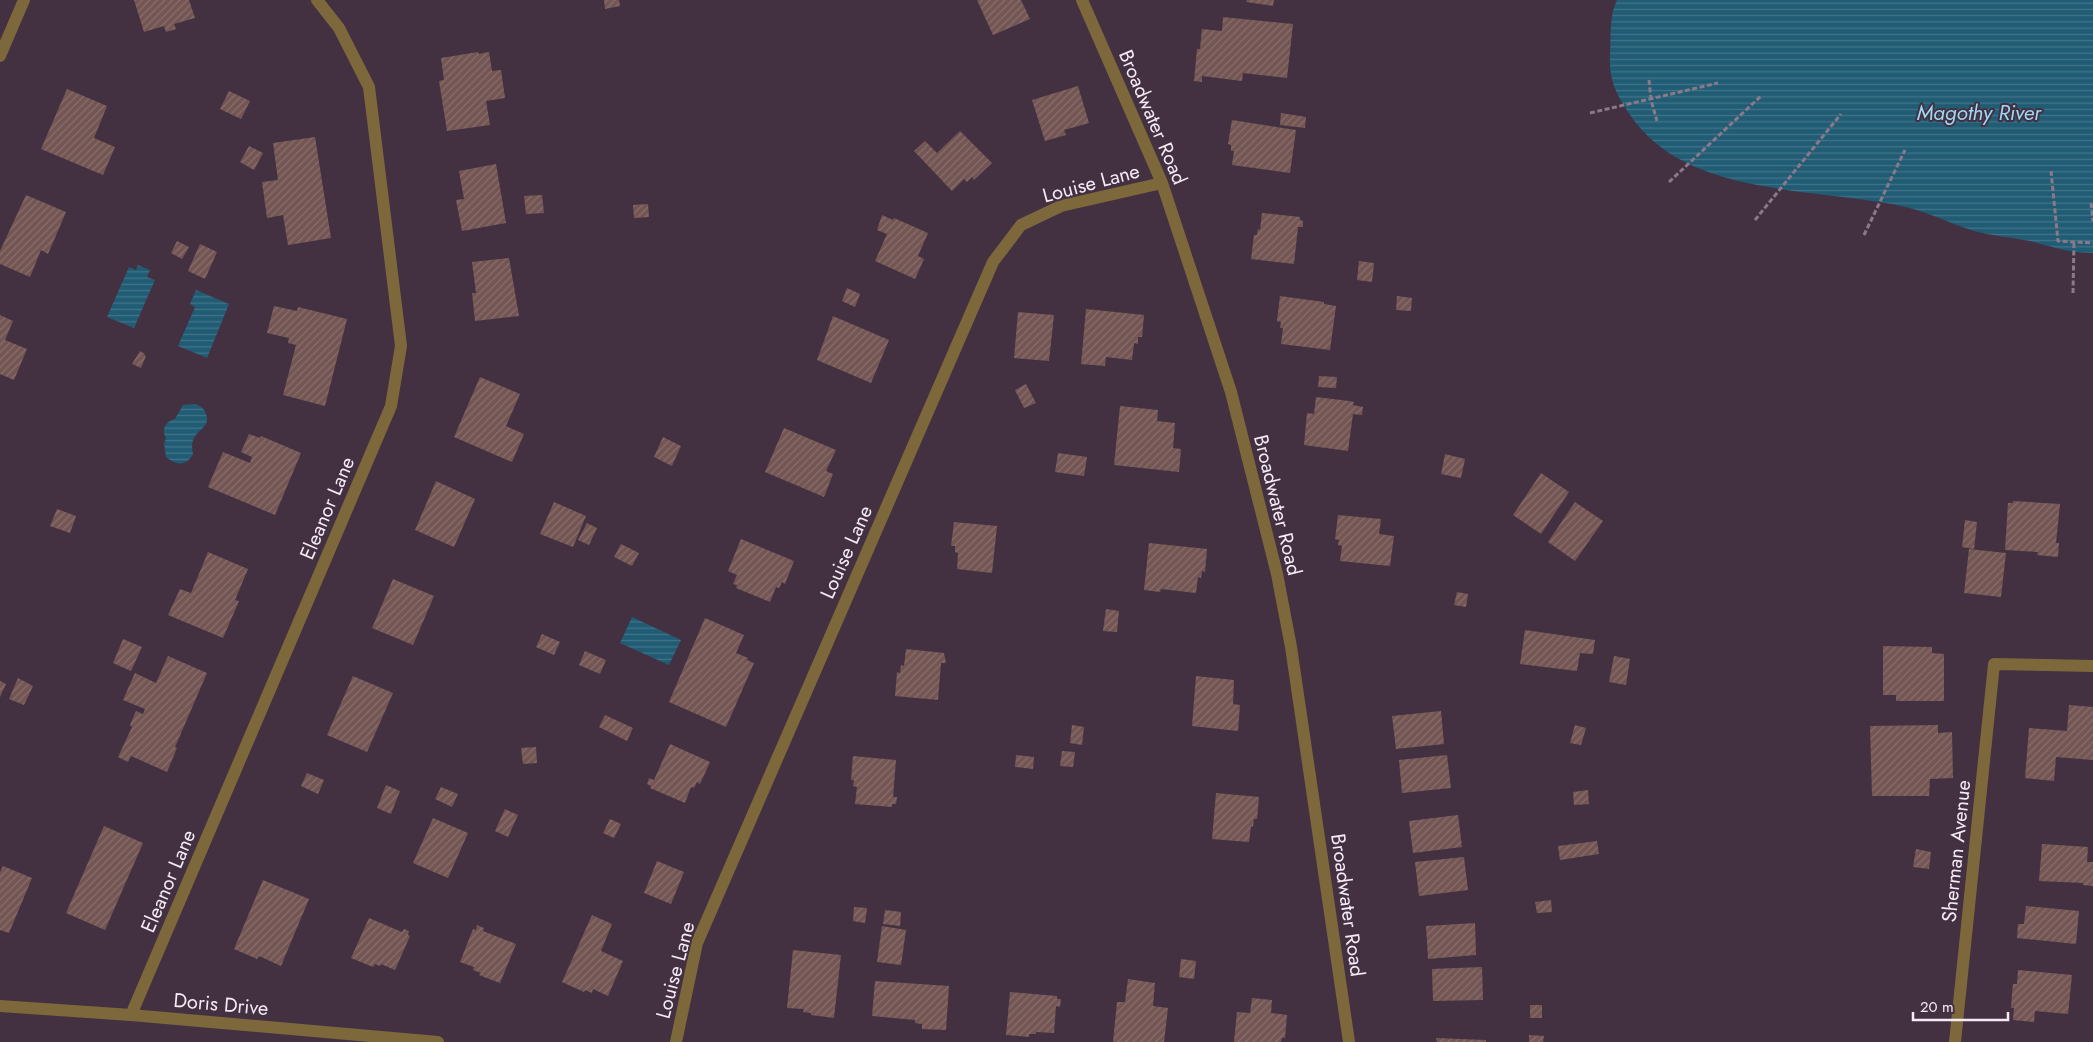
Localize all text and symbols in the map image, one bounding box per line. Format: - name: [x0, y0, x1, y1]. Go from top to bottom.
- street label: Broadwater Road: [1111, 45, 1194, 189]
- water label: Magothy River: [1917, 98, 2042, 128]
- street label: Louise Lane: [1039, 157, 1143, 210]
- street label: Broadwater Road: [1246, 432, 1309, 578]
- street label: Eleanor Lane: [293, 452, 362, 564]
- street label: Louise Lane: [813, 501, 880, 604]
- street label: Sherman Avenue: [1935, 779, 1978, 923]
- street label: Eleanor Lane: [134, 825, 203, 937]
- street label: Broadwater Road: [1323, 832, 1372, 978]
- street label: Louise Lane: [649, 918, 702, 1022]
- street label: Doris Drive: [172, 986, 270, 1023]
- scale bar: [1913, 990, 2008, 1022]
- text: 20 m: [1920, 996, 1954, 1018]

